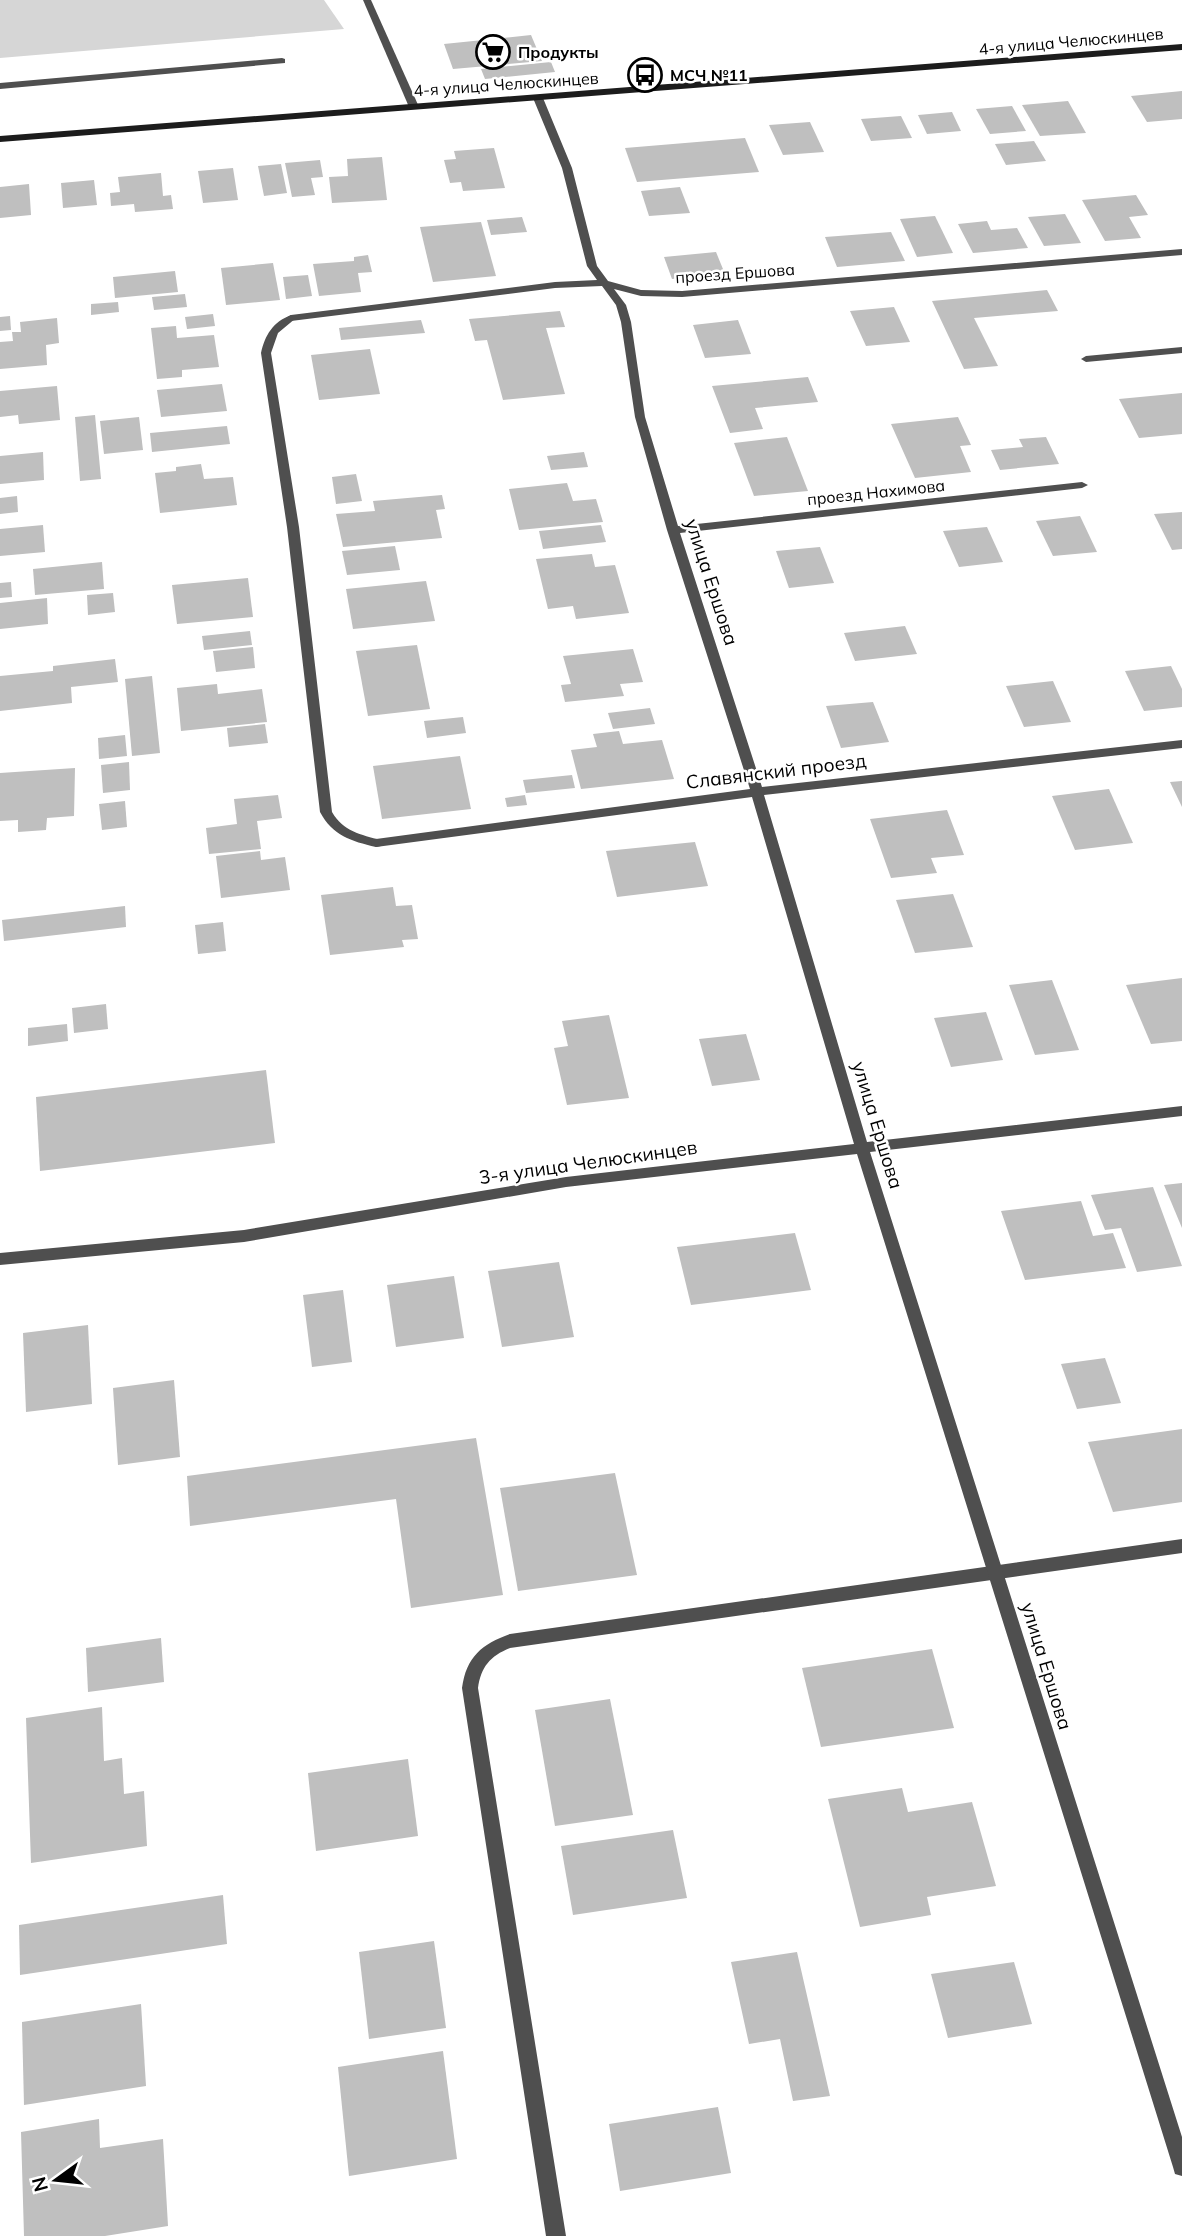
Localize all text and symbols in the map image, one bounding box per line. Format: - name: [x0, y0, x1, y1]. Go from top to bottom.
- street label: 4-я улица Челюскинцев: [978, 23, 1164, 59]
- supermarket icon: Продукты: [474, 33, 512, 71]
- place label: Продукты: [518, 42, 599, 62]
- bus stop icon: МСЧ №11: [626, 56, 664, 94]
- place label: МСЧ №11: [670, 65, 748, 85]
- street label: 4-я улица Челюскинцев: [413, 68, 599, 100]
- street label: проезд Ершова: [675, 259, 795, 287]
- street label: проезд Нахимова: [806, 475, 946, 509]
- street label: улица Ершова: [680, 516, 744, 648]
- street label: Славянский проезд: [685, 748, 868, 794]
- street label: улица Ершова: [847, 1058, 909, 1192]
- street label: 3-я улица Челюскинцев: [477, 1135, 699, 1189]
- street label: улица Ершова: [1016, 1599, 1078, 1733]
- north arrow: [21, 2145, 91, 2215]
- text: N: [26, 2174, 53, 2194]

